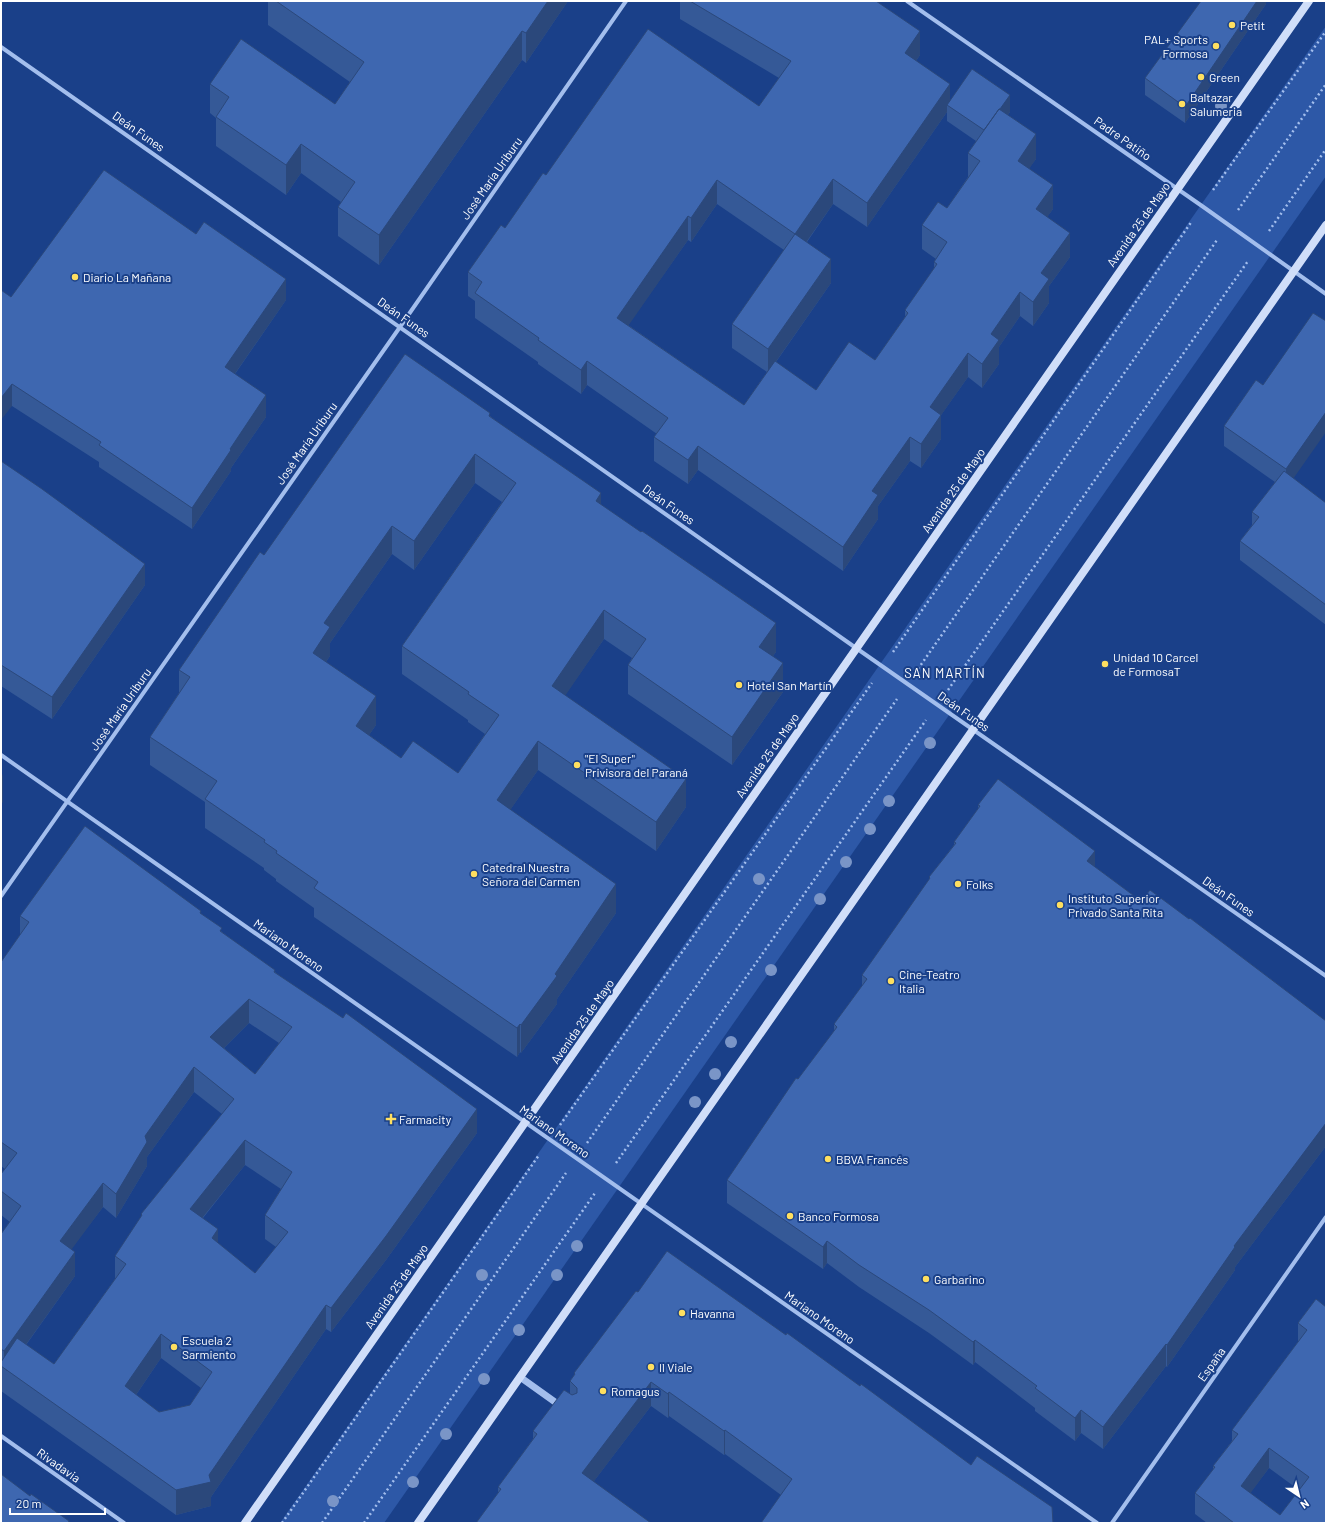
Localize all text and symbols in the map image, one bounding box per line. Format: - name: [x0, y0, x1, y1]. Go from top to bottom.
- place label: Petit: [1240, 18, 1265, 32]
- marker: Petit: [1227, 20, 1237, 30]
- place label: PAL+ Sports Formosa: [1144, 32, 1208, 60]
- marker: PAL+ Sports Formosa: [1211, 41, 1221, 51]
- place label: Green: [1209, 70, 1240, 84]
- marker: Green: [1196, 72, 1206, 82]
- place label: Baltazar Salumeria: [1190, 90, 1242, 118]
- marker: Baltazar Salumeria: [1177, 99, 1187, 109]
- street label: Deán Funes: [110, 108, 168, 154]
- street label: Padre Patiño: [1092, 113, 1154, 163]
- street label: José María Uriburu: [457, 134, 525, 222]
- street label: Avenida 25 de Mayo: [1103, 179, 1173, 269]
- place label: Diario La Mañana: [83, 270, 171, 284]
- marker: Diario La Mañana: [70, 272, 80, 282]
- street label: Deán Funes: [375, 294, 433, 340]
- street label: José María Uriburu: [272, 399, 340, 487]
- street label: Avenida 25 de Mayo: [918, 445, 988, 535]
- street label: Deán Funes: [640, 481, 698, 527]
- place label: Unidad 10 Carcel de FormosaT: [1113, 650, 1198, 678]
- marker: Unidad 10 Carcel de FormosaT: [1100, 659, 1110, 669]
- street label: José María Uriburu: [86, 665, 154, 753]
- district label: SAN MARTÍN: [904, 665, 986, 681]
- place label: Hotel San Martín: [747, 678, 832, 692]
- marker: Hotel San Martín: [734, 680, 744, 690]
- street label: Deán Funes: [935, 688, 993, 734]
- street label: Avenida 25 de Mayo: [732, 710, 802, 800]
- place label: "El Super" Privisora del Paraná: [585, 751, 688, 779]
- marker: "El Super" Privisora del Paraná: [572, 760, 582, 770]
- place label: Catedral Nuestra Señora del Carmen: [482, 860, 580, 888]
- marker: Catedral Nuestra Señora del Carmen: [469, 869, 479, 879]
- street label: Deán Funes: [1200, 873, 1258, 919]
- place label: Folks: [966, 877, 994, 891]
- marker: Folks: [953, 879, 963, 889]
- place label: Instituto Superior Privado Santa Rita: [1068, 891, 1163, 919]
- marker: Instituto Superior Privado Santa Rita: [1055, 900, 1065, 910]
- street label: Mariano Moreno: [251, 916, 327, 974]
- place label: Cine-Teatro Italia: [899, 967, 960, 995]
- street label: Avenida 25 de Mayo: [547, 976, 617, 1066]
- marker: Cine-Teatro Italia: [886, 976, 896, 986]
- street label: Mariano Moreno: [517, 1102, 593, 1160]
- place label: Farmacity: [399, 1112, 452, 1126]
- marker: Farmacity: [386, 1114, 396, 1124]
- place label: BBVA Francés: [836, 1152, 908, 1166]
- marker: BBVA Francés: [823, 1154, 833, 1164]
- place label: Banco Formosa: [798, 1209, 879, 1223]
- marker: Banco Formosa: [785, 1211, 795, 1221]
- street label: Avenida 25 de Mayo: [361, 1241, 431, 1331]
- place label: Garbarino: [934, 1272, 985, 1286]
- marker: Garbarino: [921, 1274, 931, 1284]
- street label: Mariano Moreno: [782, 1288, 858, 1346]
- place label: Havanna: [690, 1306, 735, 1320]
- marker: Havanna: [677, 1308, 687, 1318]
- place label: Escuela 2 Sarmiento: [182, 1333, 236, 1361]
- marker: Escuela 2 Sarmiento: [169, 1342, 179, 1352]
- street label: España: [1194, 1344, 1228, 1384]
- place label: Il Viale: [659, 1360, 693, 1374]
- marker: Il Viale: [646, 1362, 656, 1372]
- place label: Romagus: [611, 1384, 660, 1398]
- marker: Romagus: [598, 1386, 608, 1396]
- street label: Rivadavia: [35, 1445, 83, 1485]
- north arrow: [1279, 1476, 1319, 1516]
- scale bar: [10, 1490, 105, 1516]
- text: 20 m: [16, 1496, 42, 1510]
- text: N: [1298, 1497, 1312, 1512]

